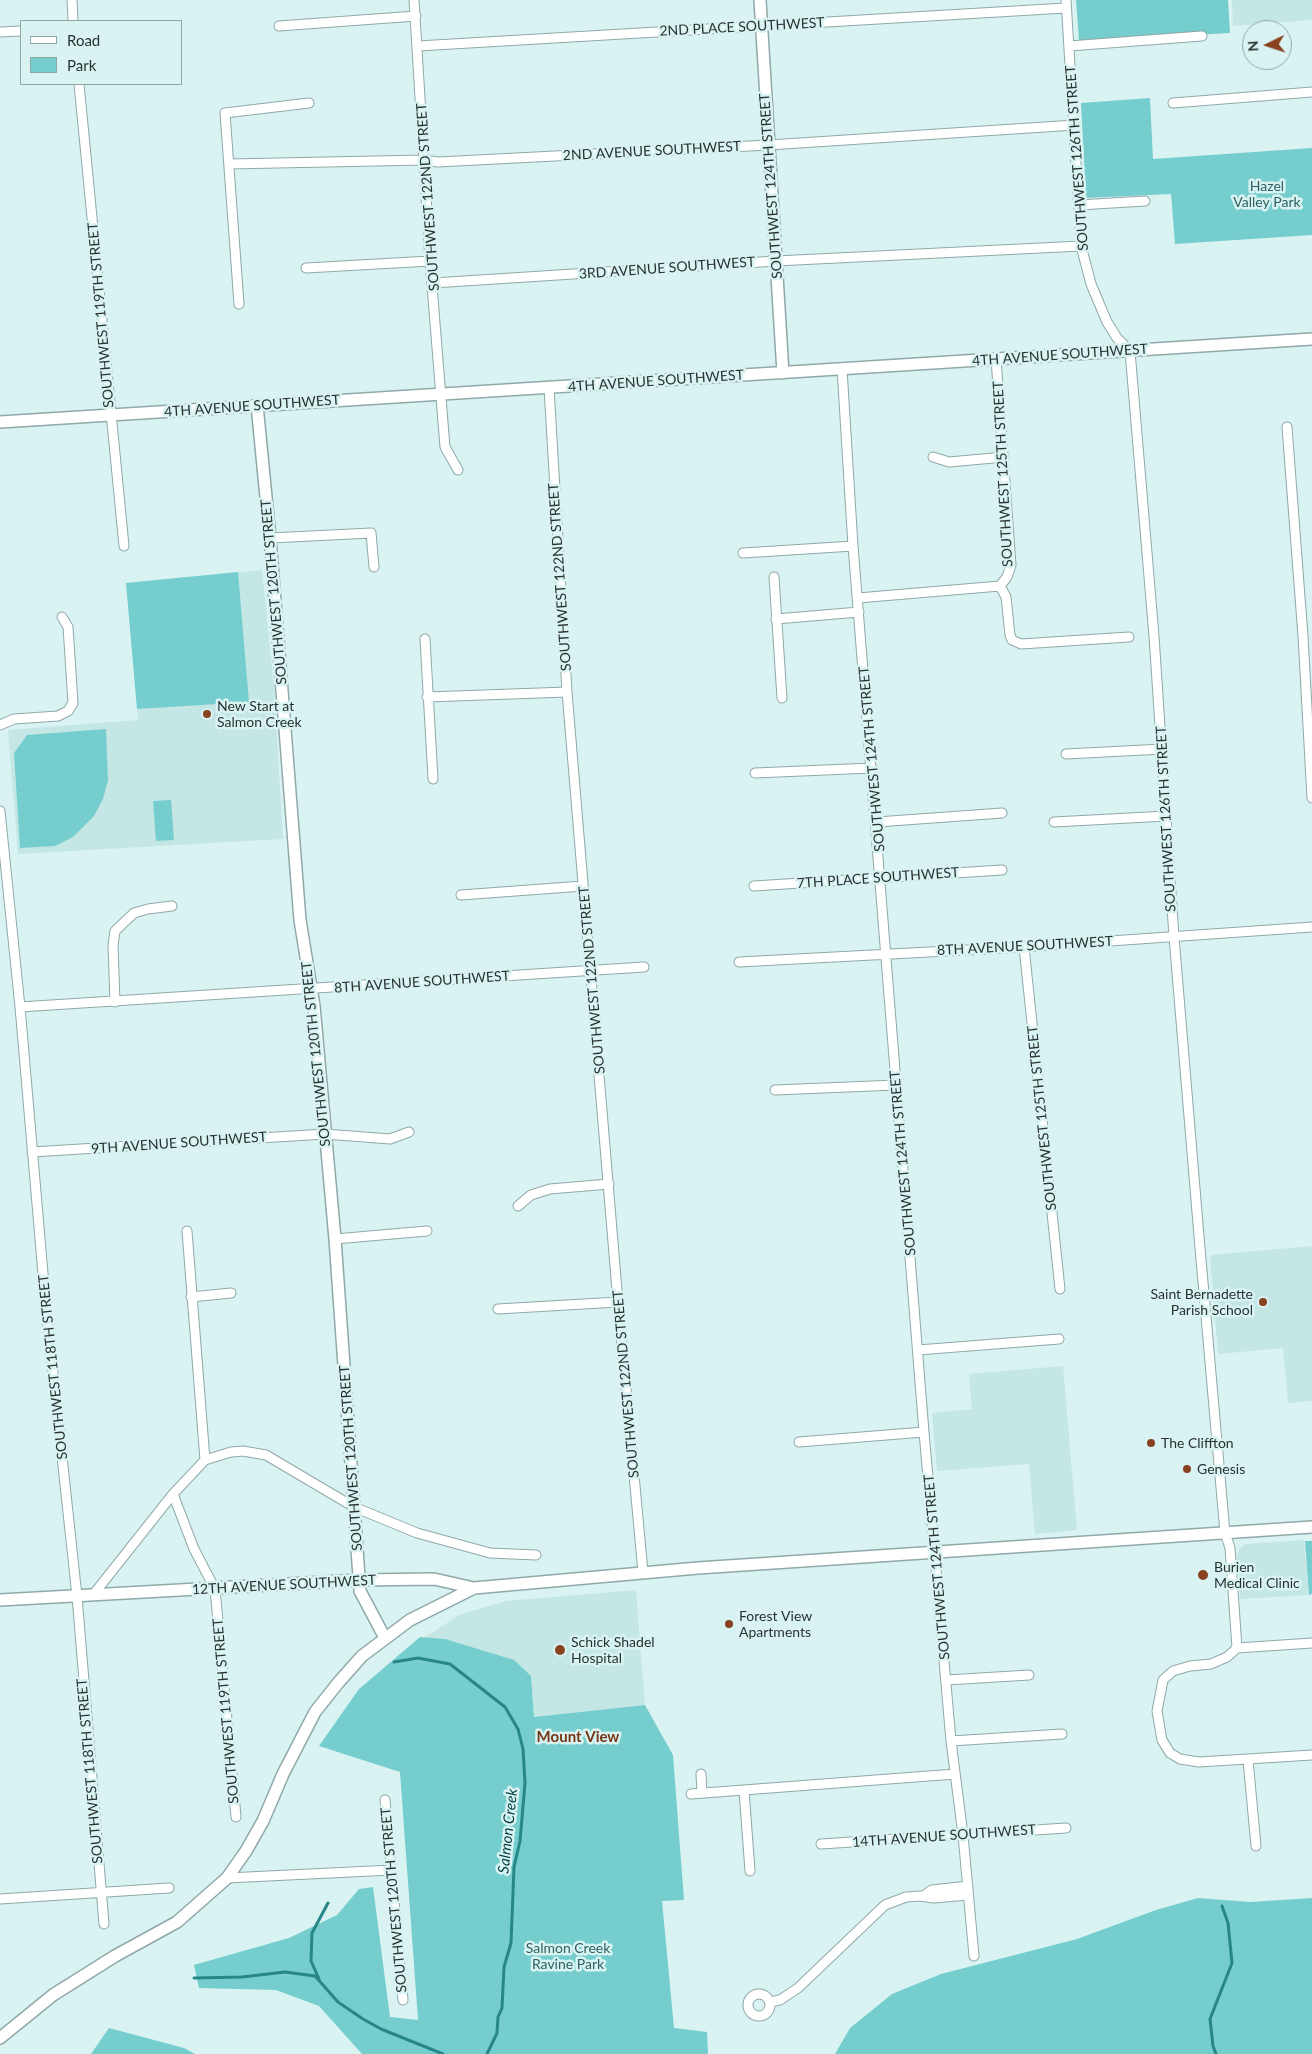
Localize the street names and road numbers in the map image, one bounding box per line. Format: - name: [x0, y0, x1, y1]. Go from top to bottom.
- street label: 2ND PLACE SOUTHWEST: [659, 14, 825, 40]
- street label: SOUTHWEST 126TH STREET: [1062, 65, 1092, 251]
- street label: SOUTHWEST 124TH STREET: [756, 93, 786, 279]
- street label: SOUTHWEST 122ND STREET: [413, 102, 443, 292]
- street label: 2ND AVENUE SOUTHWEST: [562, 138, 742, 164]
- street label: SOUTHWEST 119TH STREET: [85, 222, 117, 408]
- street label: 3RD AVENUE SOUTHWEST: [578, 253, 756, 283]
- street label: 4TH AVENUE SOUTHWEST: [972, 340, 1148, 370]
- street label: 4TH AVENUE SOUTHWEST: [568, 366, 744, 396]
- street label: SOUTHWEST 125TH STREET: [990, 381, 1016, 567]
- street label: 4TH AVENUE SOUTHWEST: [164, 391, 340, 421]
- street label: SOUTHWEST 122ND STREET: [545, 482, 575, 672]
- street label: SOUTHWEST 120TH STREET: [258, 499, 290, 685]
- street label: SOUTHWEST 124TH STREET: [856, 666, 888, 852]
- street label: SOUTHWEST 126TH STREET: [1153, 726, 1179, 912]
- street label: 7TH PLACE SOUTHWEST: [796, 864, 960, 892]
- street label: SOUTHWEST 122ND STREET: [575, 885, 609, 1075]
- street label: 8TH AVENUE SOUTHWEST: [937, 933, 1113, 959]
- street label: SOUTHWEST 120TH STREET: [298, 961, 334, 1147]
- street label: 8TH AVENUE SOUTHWEST: [334, 967, 510, 997]
- street label: SOUTHWEST 125TH STREET: [1024, 1025, 1060, 1211]
- street label: SOUTHWEST 124TH STREET: [887, 1070, 919, 1256]
- street label: 9TH AVENUE SOUTHWEST: [91, 1128, 267, 1158]
- street label: SOUTHWEST 118TH STREET: [35, 1274, 71, 1460]
- street label: SOUTHWEST 122ND STREET: [609, 1289, 643, 1479]
- street label: SOUTHWEST 120TH STREET: [336, 1365, 366, 1551]
- street label: SOUTHWEST 124TH STREET: [921, 1474, 953, 1660]
- street label: 12TH AVENUE SOUTHWEST: [192, 1572, 376, 1598]
- street label: SOUTHWEST 119TH STREET: [210, 1618, 242, 1804]
- street label: SOUTHWEST 118TH STREET: [74, 1678, 106, 1864]
- street label: SOUTHWEST 120TH STREET: [378, 1807, 410, 1993]
- street label: 14TH AVENUE SOUTHWEST: [852, 1821, 1036, 1851]

